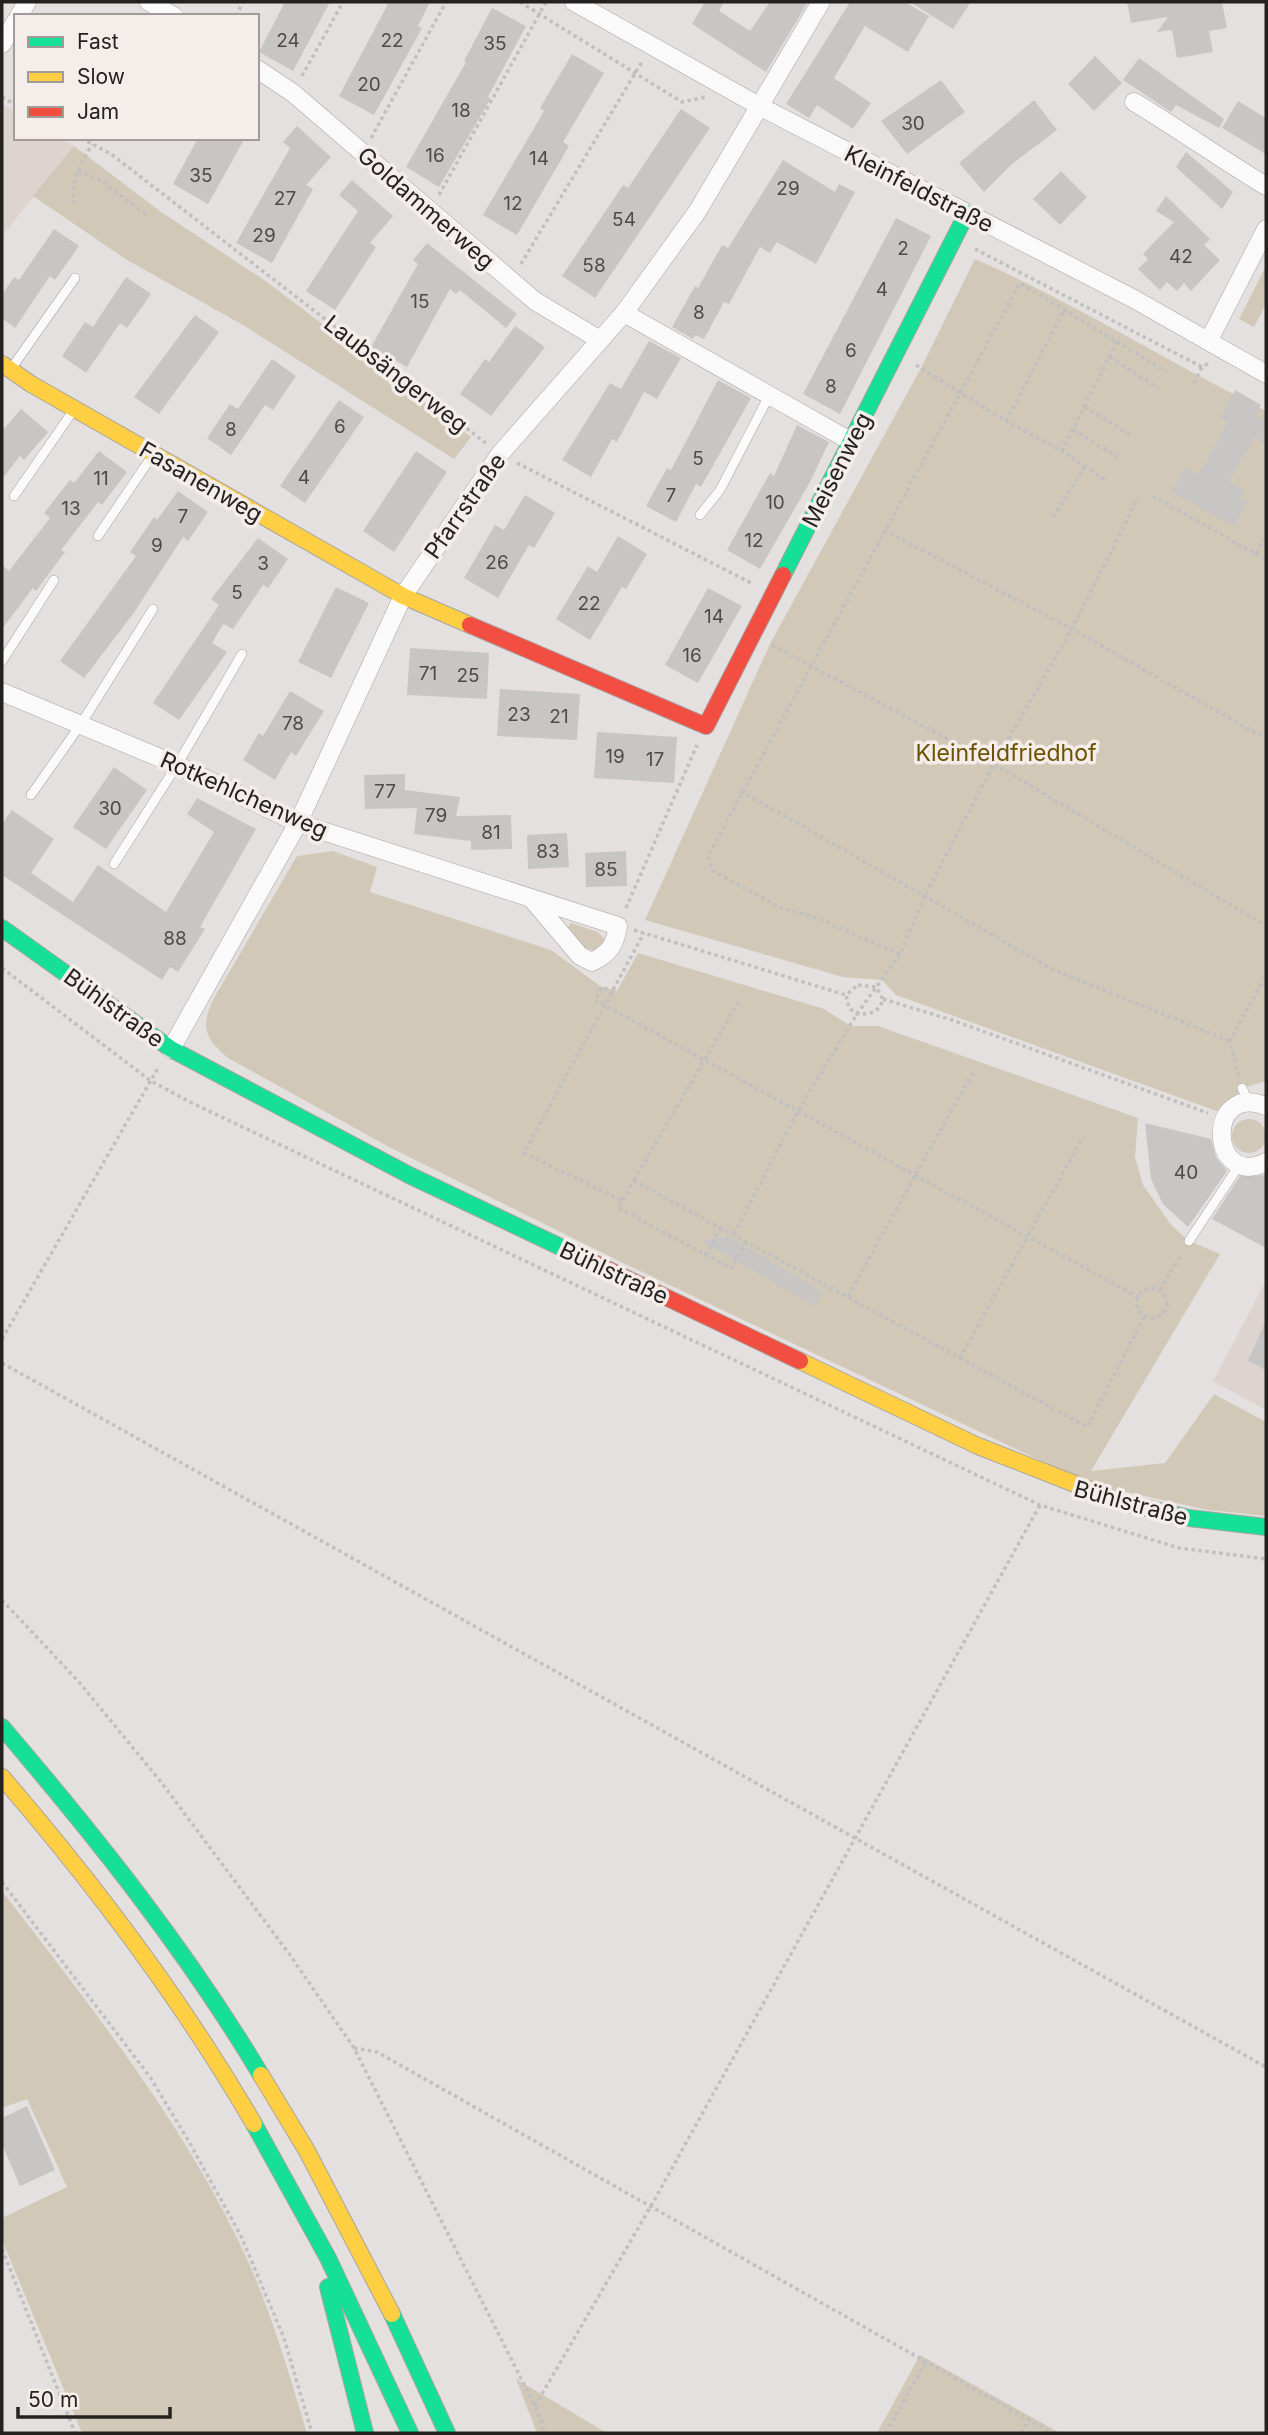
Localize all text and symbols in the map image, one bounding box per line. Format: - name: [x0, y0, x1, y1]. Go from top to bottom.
- legend: [14, 14, 259, 140]
- text: Fast: [77, 29, 119, 54]
- house number: 24: [276, 29, 300, 52]
- house number: 22: [380, 29, 404, 52]
- house number: 35: [483, 32, 507, 55]
- text: Slow: [77, 64, 125, 89]
- house number: 20: [357, 73, 381, 96]
- text: Jam: [77, 99, 119, 124]
- house number: 18: [451, 99, 471, 122]
- house number: 30: [901, 112, 925, 135]
- street label: Kleinfeldstraße: [840, 139, 998, 239]
- street label: Goldammerweg: [352, 141, 500, 275]
- house number: 16: [425, 144, 445, 167]
- house number: 14: [529, 147, 549, 170]
- house number: 35: [189, 164, 213, 187]
- house number: 29: [776, 177, 800, 200]
- house number: 27: [274, 187, 296, 210]
- house number: 12: [503, 192, 523, 215]
- house number: 54: [612, 208, 636, 231]
- house number: 29: [252, 224, 276, 247]
- house number: 2: [897, 237, 909, 260]
- house number: 42: [1169, 245, 1193, 268]
- house number: 58: [582, 254, 606, 277]
- house number: 4: [876, 278, 888, 301]
- house number: 15: [410, 290, 430, 313]
- house number: 8: [693, 301, 705, 324]
- street label: Laubsängerweg: [319, 309, 473, 439]
- house number: 6: [845, 339, 857, 362]
- house number: 8: [825, 375, 837, 398]
- street label: Meisenweg: [796, 408, 878, 532]
- house number: 6: [334, 415, 346, 438]
- house number: 8: [225, 418, 237, 441]
- street label: Fasanenweg: [134, 436, 268, 528]
- house number: 5: [692, 447, 704, 470]
- street label: Pfarrstraße: [418, 448, 512, 564]
- house number: 4: [298, 466, 310, 489]
- house number: 11: [93, 467, 109, 490]
- house number: 7: [666, 484, 676, 507]
- house number: 10: [765, 491, 785, 514]
- house number: 13: [61, 497, 81, 520]
- house number: 7: [178, 505, 188, 528]
- house number: 12: [744, 529, 764, 552]
- house number: 9: [151, 534, 163, 557]
- house number: 26: [485, 551, 509, 574]
- house number: 3: [257, 552, 269, 575]
- house number: 5: [231, 581, 243, 604]
- house number: 22: [577, 592, 601, 615]
- house number: 14: [704, 605, 724, 628]
- house number: 16: [682, 644, 702, 667]
- house number: 71: [419, 662, 437, 685]
- house number: 25: [456, 664, 480, 687]
- house number: 23: [507, 703, 531, 726]
- house number: 21: [549, 705, 569, 728]
- house number: 78: [282, 712, 304, 735]
- park label: Kleinfeldfriedhof: [916, 739, 1097, 767]
- house number: 19: [605, 745, 625, 768]
- street label: Rotkehlchenweg: [156, 746, 332, 844]
- house number: 17: [646, 748, 664, 771]
- house number: 77: [374, 780, 396, 803]
- house number: 30: [98, 797, 122, 820]
- house number: 79: [425, 804, 447, 827]
- house number: 81: [481, 821, 501, 844]
- house number: 83: [536, 840, 560, 863]
- house number: 85: [594, 858, 618, 881]
- house number: 88: [163, 927, 187, 950]
- street label: Bühlstraße: [59, 962, 169, 1054]
- house number: 40: [1174, 1161, 1198, 1184]
- street label: Bühlstraße: [555, 1236, 673, 1310]
- street label: Bühlstraße: [1071, 1474, 1191, 1532]
- scale bar: [18, 2376, 170, 2420]
- text: 50 m: [28, 2387, 78, 2412]

